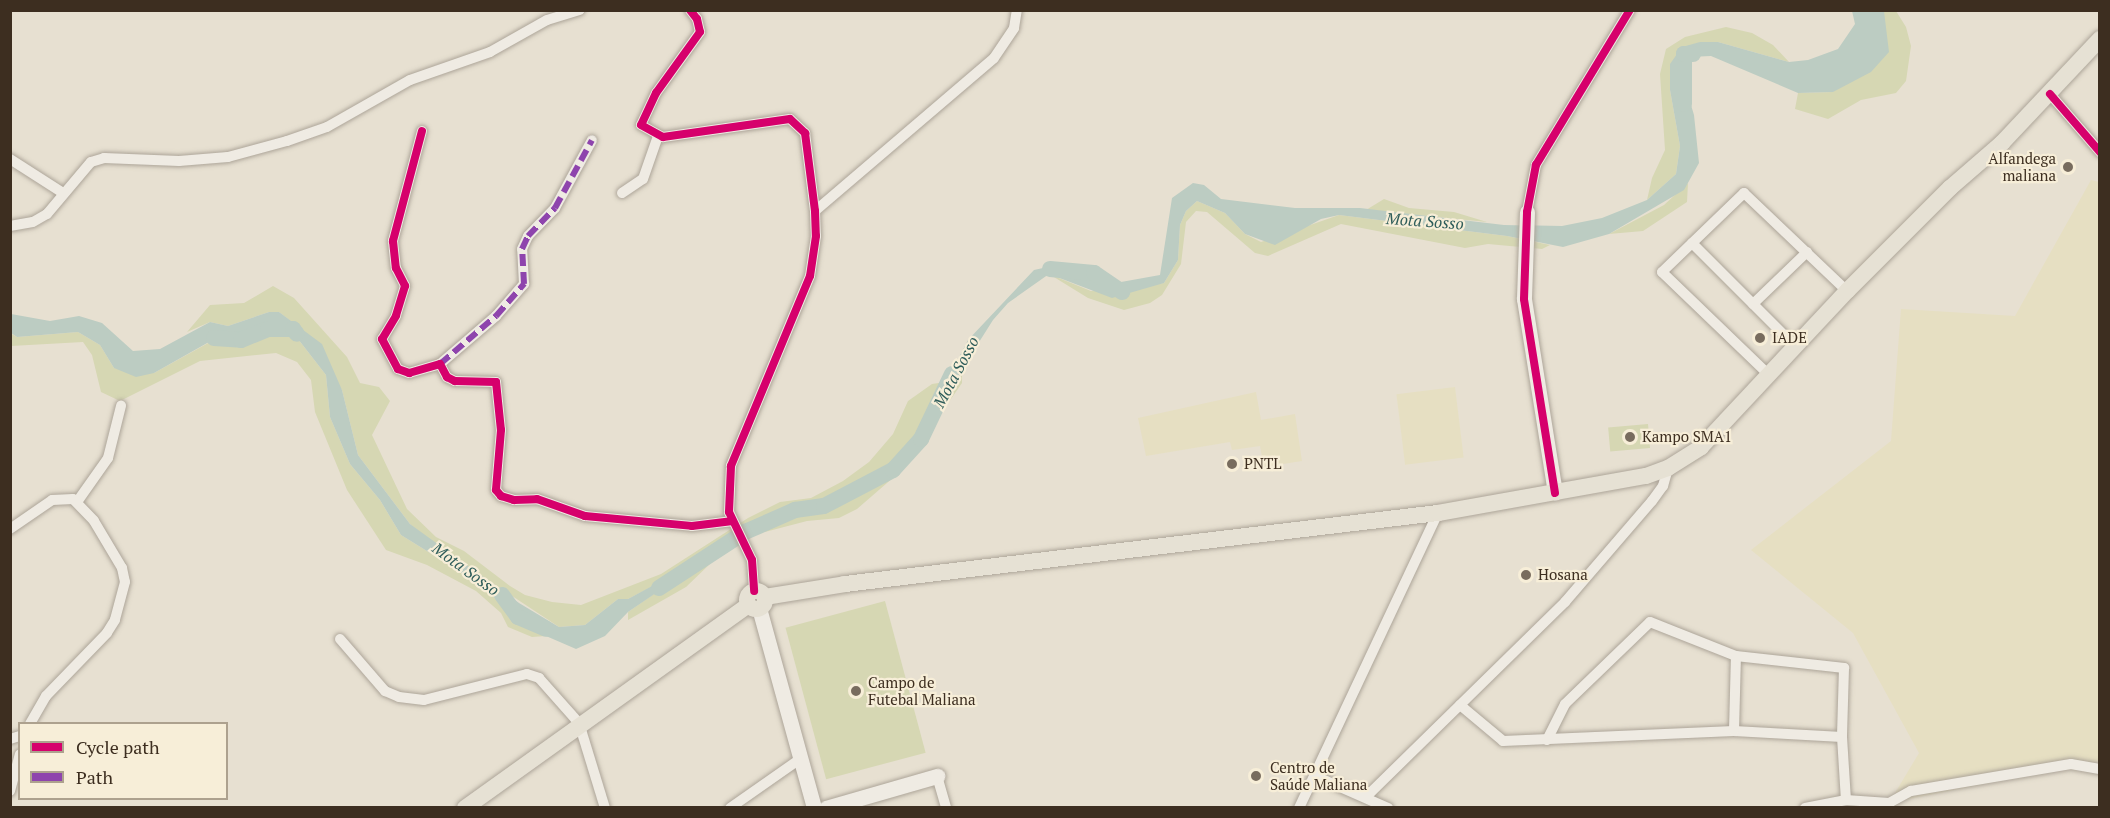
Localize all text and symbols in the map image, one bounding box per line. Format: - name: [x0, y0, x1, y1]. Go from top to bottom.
- place label: Alfandega maliana: [1988, 149, 2056, 184]
- marker: Alfandega maliana: [2061, 160, 2075, 174]
- water label: Mota Sosso: [1386, 209, 1464, 233]
- place label: IADE: [1772, 329, 1807, 347]
- marker: IADE: [1753, 331, 1767, 345]
- water label: Mota Sosso: [929, 333, 983, 411]
- place label: Kampo SMA1: [1642, 428, 1732, 446]
- marker: Kampo SMA1: [1623, 430, 1637, 444]
- place label: PNTL: [1244, 455, 1281, 473]
- marker: PNTL: [1225, 457, 1239, 471]
- water label: Mota Sosso: [429, 538, 503, 600]
- place label: Hosana: [1538, 566, 1588, 584]
- marker: Hosana: [1519, 568, 1533, 582]
- place label: Campo de Futebal Maliana: [868, 673, 975, 708]
- marker: Campo de Futebal Maliana: [849, 684, 863, 698]
- legend: [18, 722, 228, 800]
- text: Cycle path: [76, 735, 160, 759]
- place label: Centro de Saúde Maliana: [1270, 758, 1367, 793]
- text: Path: [76, 765, 113, 789]
- marker: Centro de Saúde Maliana: [1247, 767, 1265, 785]

